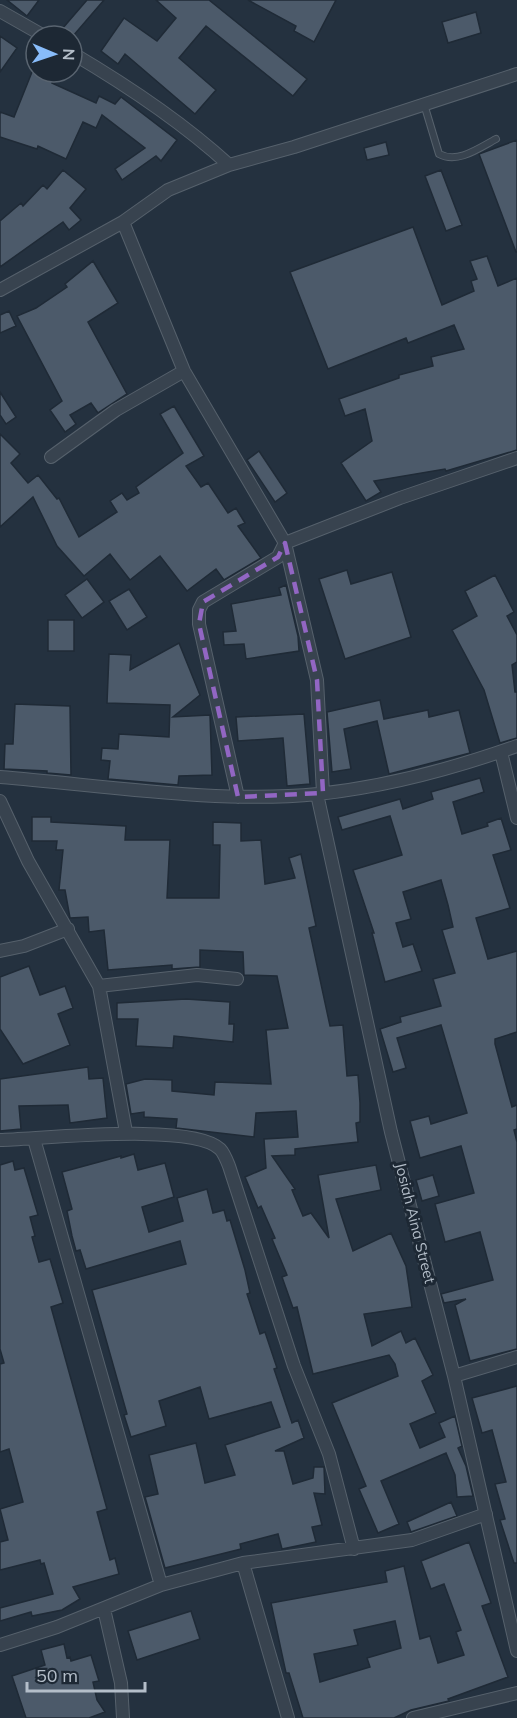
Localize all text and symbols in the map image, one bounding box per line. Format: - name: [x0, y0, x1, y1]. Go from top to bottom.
- north arrow: [24, 24, 84, 84]
- text: N: [59, 48, 79, 61]
- street label: Josiah Aina Street: [391, 1160, 440, 1285]
- scale bar: [27, 1655, 146, 1693]
- text: 50 m: [36, 1664, 78, 1687]

